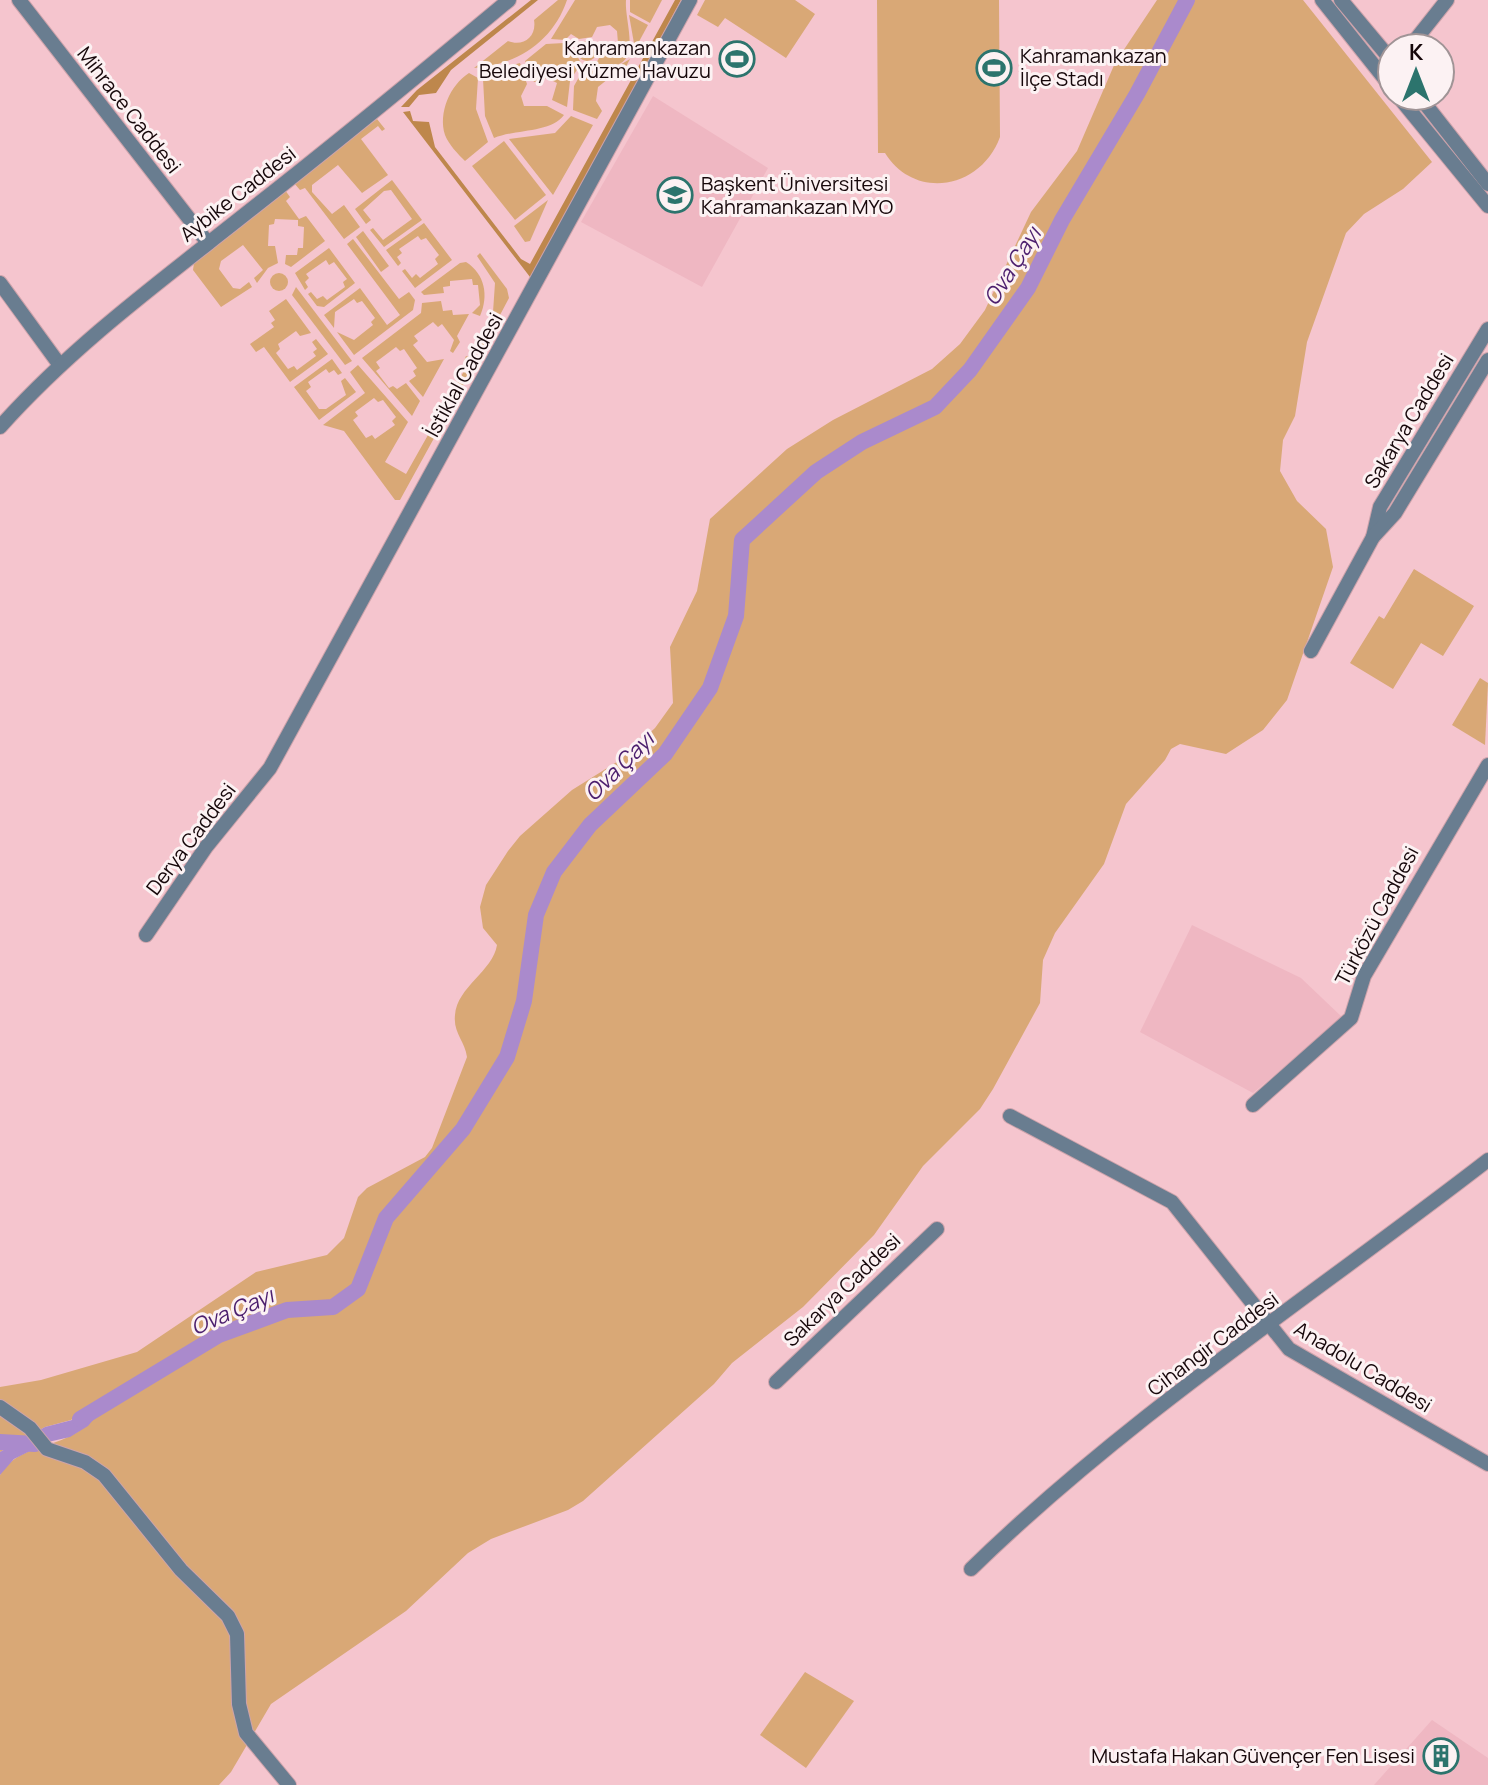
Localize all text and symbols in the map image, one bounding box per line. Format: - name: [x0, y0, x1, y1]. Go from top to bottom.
- north arrow: [1376, 32, 1456, 112]
- place label: Kahramankazan Belediyesi Yüzme Havuzu: [479, 34, 711, 84]
- text: K: [1409, 37, 1424, 67]
- sports icon: Kahramankazan Belediyesi Yüzme Havuzu: [718, 40, 756, 78]
- street label: Mihrace Caddesi: [71, 41, 187, 179]
- place label: Kahramankazan İlçe Stadı: [1020, 42, 1167, 92]
- sports icon: Kahramankazan İlçe Stadı: [975, 49, 1013, 87]
- street label: Aybike Caddesi: [174, 140, 301, 247]
- place label: Başkent Üniversitesi Kahramankazan MYO: [701, 170, 893, 220]
- school or university icon: Başkent Üniversitesi Kahramankazan MYO: [656, 176, 694, 214]
- water label: Ova Çayı: [976, 220, 1049, 311]
- street label: İstiklal Caddesi: [418, 308, 509, 442]
- street label: Sakarya Caddesi: [1358, 348, 1459, 493]
- water label: Ova Çayı: [578, 723, 662, 807]
- street label: Derya Caddesi: [140, 777, 242, 900]
- street label: Türközü Caddesi: [1329, 842, 1425, 990]
- street label: Sakarya Caddesi: [777, 1227, 906, 1352]
- water label: Ova Çayı: [186, 1279, 280, 1342]
- street label: Cihangir Caddesi: [1142, 1285, 1284, 1402]
- street label: Anadolu Caddesi: [1289, 1315, 1437, 1418]
- building icon: Mustafa Hakan Güvençer Fen Lisesi: [1422, 1737, 1460, 1775]
- place label: Mustafa Hakan Güvençer Fen Lisesi: [1091, 1742, 1415, 1769]

